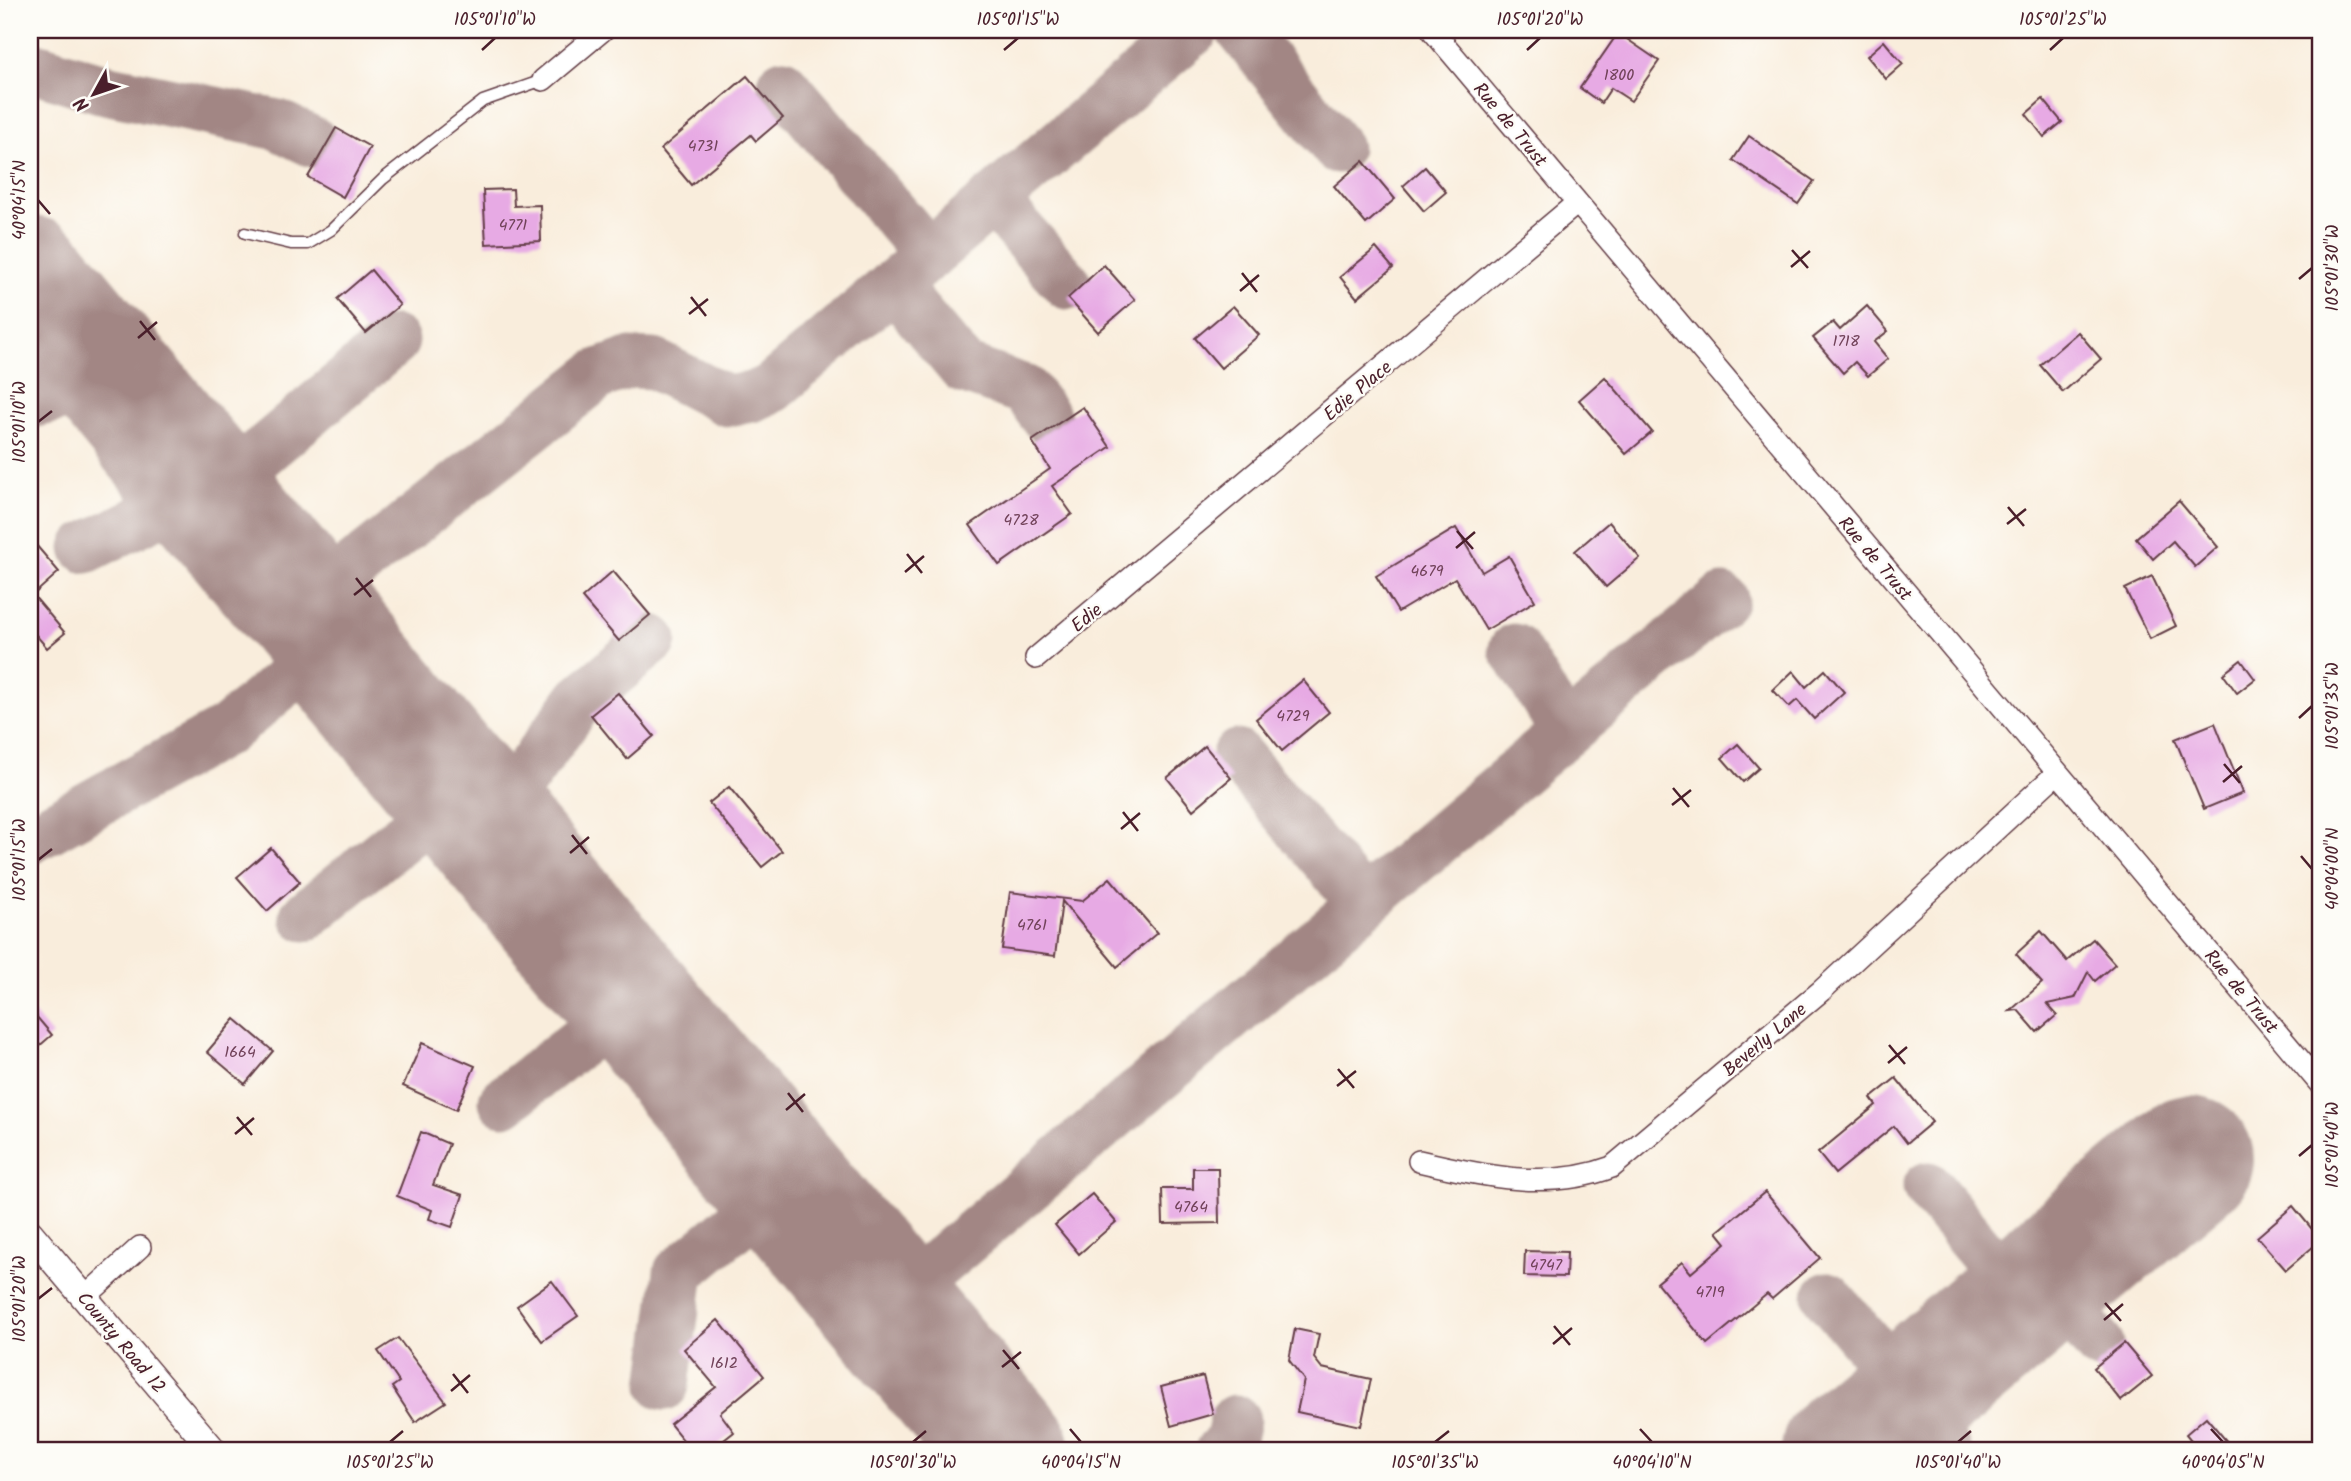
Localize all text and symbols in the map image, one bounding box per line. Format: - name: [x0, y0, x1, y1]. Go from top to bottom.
- text: 105°01'10"W: [454, 6, 536, 35]
- text: 105°01'15"W: [976, 6, 1060, 35]
- text: 105°01'20"W: [1496, 6, 1584, 35]
- text: 105°01'25"W: [2019, 6, 2107, 35]
- north arrow: [60, 60, 130, 130]
- house number: 1800: [1604, 63, 1634, 88]
- street label: Rue de Trust: [1465, 76, 1555, 175]
- text: N: [67, 89, 98, 118]
- house number: 4731: [688, 134, 718, 159]
- text: 40°04'15"N: [6, 160, 35, 240]
- house number: 4771: [499, 213, 527, 238]
- text: 105°01'30"W: [2319, 225, 2348, 312]
- house number: 1718: [1832, 329, 1860, 354]
- street label: Edie Place: [1317, 353, 1400, 429]
- text: 105°01'10"W: [6, 381, 35, 463]
- house number: 4728: [1003, 508, 1039, 533]
- street label: Rue de Trust: [1830, 510, 1920, 609]
- house number: 4679: [1411, 559, 1444, 584]
- street label: Edie: [1065, 596, 1110, 641]
- text: 105°01'35"W: [2319, 662, 2348, 750]
- house number: 4729: [1276, 704, 1310, 729]
- text: 105°01'15"W: [6, 818, 35, 902]
- text: 40°04'00"N: [2319, 828, 2348, 910]
- house number: 4761: [1017, 913, 1047, 938]
- street label: Rue de Trust: [2196, 943, 2286, 1042]
- street label: Beverly Lane: [1716, 996, 1815, 1085]
- house number: 1664: [224, 1040, 256, 1065]
- text: 105°01'40"W: [2319, 1102, 2348, 1188]
- house number: 4764: [1174, 1195, 1208, 1220]
- house number: 4747: [1530, 1253, 1563, 1278]
- text: 105°01'20"W: [6, 1255, 35, 1343]
- house number: 4719: [1695, 1280, 1725, 1305]
- street label: County Road 12: [69, 1285, 172, 1401]
- house number: 1612: [710, 1351, 738, 1376]
- text: 105°01'25"W: [346, 1449, 434, 1478]
- text: 105°01'30"W: [870, 1449, 957, 1478]
- text: 40°04'15"N: [1041, 1449, 1121, 1478]
- text: 105°01'35"W: [1391, 1449, 1479, 1478]
- text: 40°04'10"N: [1612, 1449, 1692, 1478]
- text: 105°01'40"W: [1915, 1449, 2001, 1478]
- text: 40°04'05"N: [2181, 1449, 2265, 1478]

